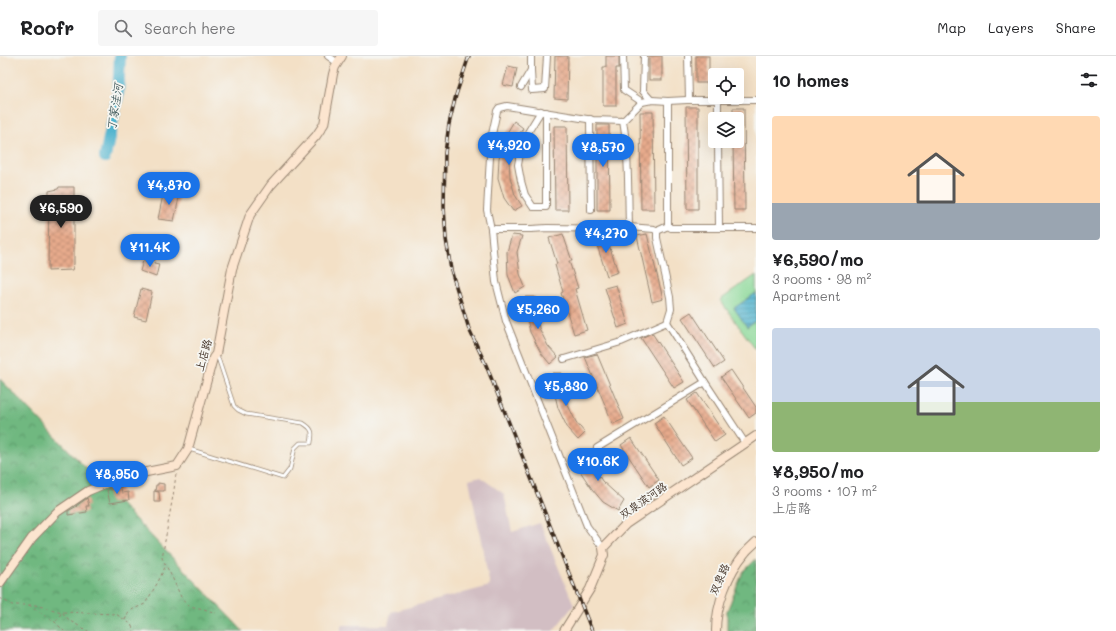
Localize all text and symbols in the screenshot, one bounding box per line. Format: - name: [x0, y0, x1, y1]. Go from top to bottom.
- search box: [98, 10, 378, 46]
- text: Roofr: [20, 15, 74, 40]
- icon: search: [112, 17, 134, 39]
- text: Search here: [144, 18, 236, 38]
- text: Map: [937, 18, 966, 37]
- text: Layers: [988, 18, 1034, 37]
- text: Share: [1056, 18, 1096, 37]
- map controls: [708, 68, 744, 148]
- button: locate: [708, 68, 744, 104]
- text: 10 homes: [772, 69, 849, 91]
- icon: filters: [1078, 69, 1100, 91]
- water label: 丁家洼河: [102, 80, 126, 132]
- button: layers: [708, 112, 744, 148]
- pin: ¥4,920: [476, 132, 542, 166]
- pin: ¥8,570: [570, 134, 636, 168]
- text: ¥4,920: [487, 136, 531, 153]
- text: ¥8,570: [581, 138, 625, 155]
- icon: home: [900, 142, 972, 214]
- pin: ¥4,870: [136, 172, 202, 206]
- text: ¥4,870: [147, 176, 191, 193]
- pin: ¥6,590: [28, 195, 94, 229]
- text: ¥6,590: [39, 199, 83, 216]
- pin: ¥4,270: [573, 220, 639, 254]
- text: ¥4,270: [584, 224, 628, 241]
- pin: ¥11.4K: [117, 234, 183, 268]
- text: ¥11.4K: [130, 238, 170, 255]
- text: ¥6,590/mo: [772, 248, 863, 270]
- text: 3 rooms · 98 m²: [772, 270, 871, 287]
- text: Apartment: [772, 287, 841, 304]
- pin: ¥5,260: [505, 296, 571, 330]
- text: ¥5,260: [516, 300, 560, 317]
- street label: 上店路: [191, 337, 215, 373]
- icon: home: [900, 354, 972, 426]
- pin: ¥5,830: [533, 373, 599, 407]
- text: ¥5,830: [544, 377, 588, 394]
- pin: ¥10.6K: [565, 448, 631, 482]
- text: ¥10.6K: [576, 452, 620, 469]
- text: ¥8,950/mo: [772, 460, 864, 482]
- pin: ¥8,950: [84, 461, 150, 495]
- text: ¥8,950: [95, 465, 139, 482]
- street label: 双泉滨河路: [616, 478, 670, 522]
- text: 3 rooms · 107 m²: [772, 482, 877, 499]
- text: 上店路: [772, 499, 811, 516]
- street label: 双泉路: [705, 561, 733, 597]

